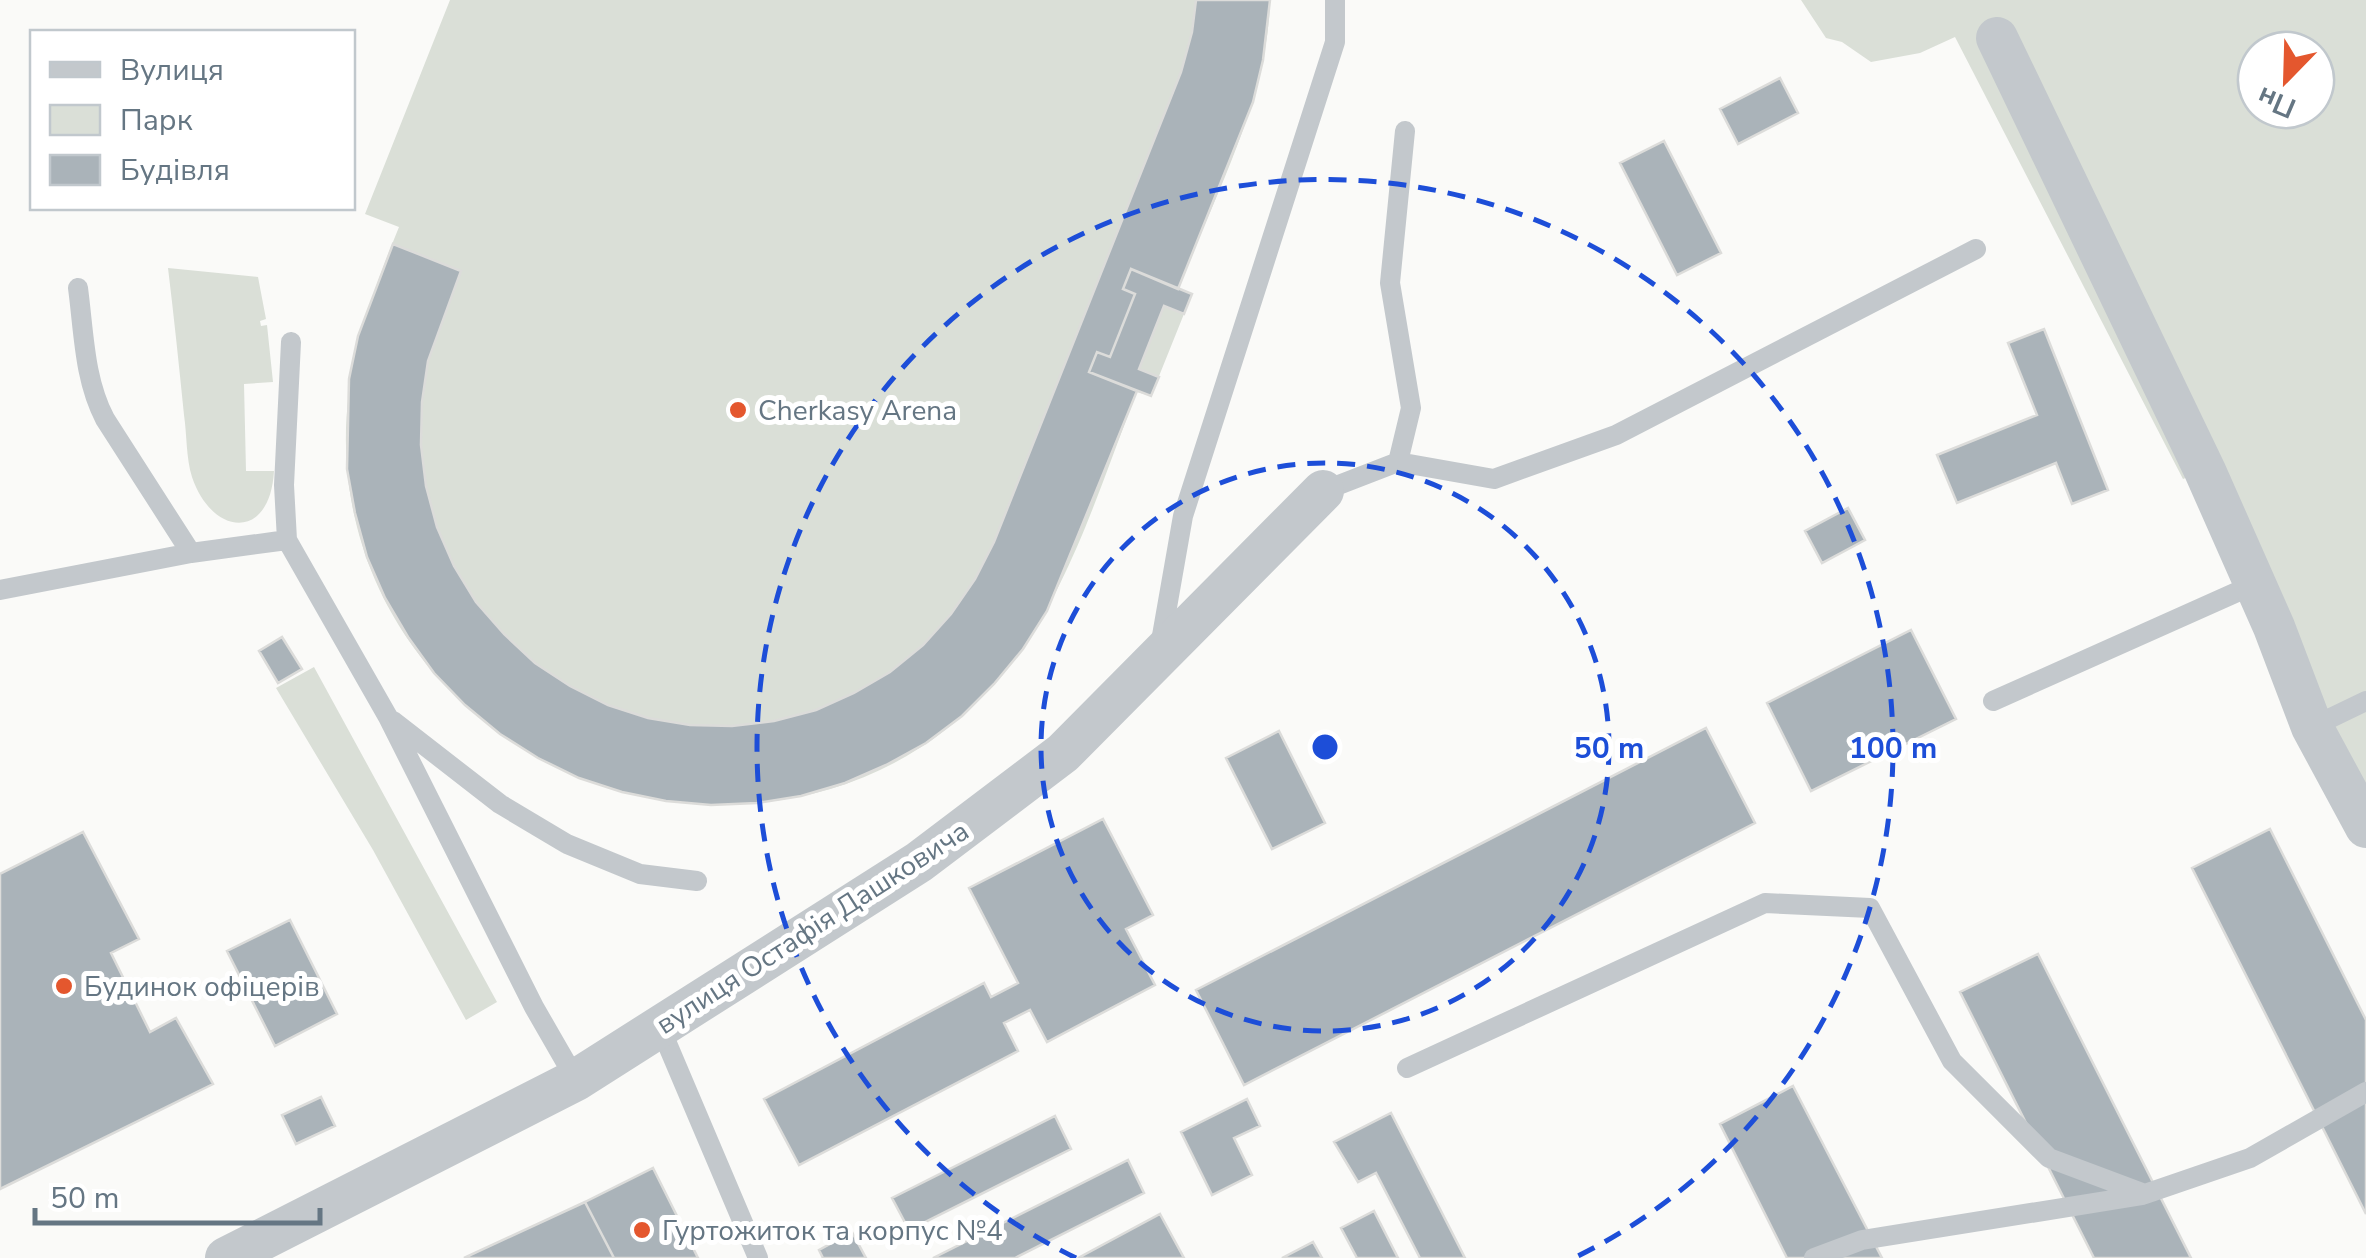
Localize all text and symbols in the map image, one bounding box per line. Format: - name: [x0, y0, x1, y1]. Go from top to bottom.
- legend: [30, 30, 355, 210]
- north arrow: [2236, 30, 2336, 130]
- text: Вулиця: [120, 50, 224, 91]
- text: Пн: [2251, 77, 2302, 127]
- text: Парк: [120, 100, 193, 141]
- text: Будівля: [120, 150, 230, 191]
- place label: Cherkasy Arena: [758, 392, 957, 430]
- marker: Cherkasy Arena: [727, 399, 749, 421]
- text: 50 m: [1574, 728, 1644, 769]
- text: 100 m: [1849, 728, 1937, 769]
- centre of rings: [1307, 729, 1343, 765]
- street label: вулиця Остафія Дашковича: [649, 812, 976, 1044]
- place label: Будинок офіцерів: [84, 968, 319, 1006]
- marker: Будинок офіцерів: [53, 975, 75, 997]
- scale bar: [35, 1163, 320, 1225]
- text: 50 m: [50, 1178, 119, 1219]
- place label: Гуртожиток та корпус №4: [662, 1212, 1003, 1250]
- marker: Гуртожиток та корпус №4: [631, 1219, 653, 1241]

